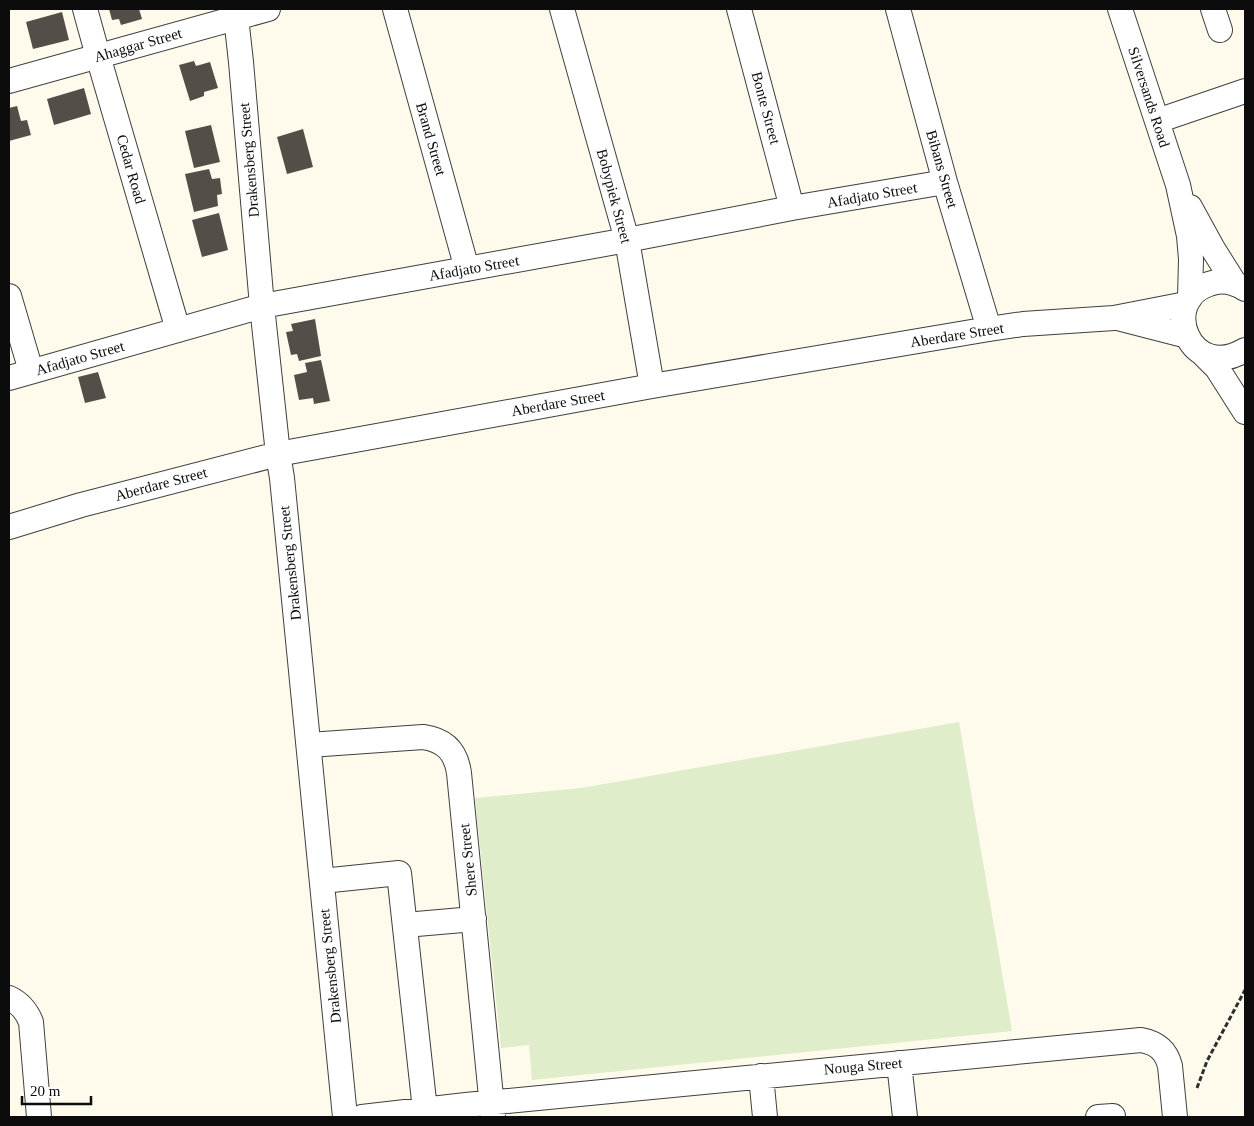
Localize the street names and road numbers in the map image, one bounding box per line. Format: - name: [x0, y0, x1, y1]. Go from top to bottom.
- street label: Ahaggar Street: [92, 25, 184, 65]
- street label: Silversands Road: [1125, 45, 1173, 150]
- street label: Bonte Street: [749, 70, 784, 147]
- street label: Drakensberg Street: [236, 101, 262, 218]
- street label: Brand Street: [413, 101, 449, 178]
- street label: Bibans Street: [923, 128, 961, 211]
- street label: Cedar Road: [113, 133, 149, 206]
- street label: Bobypiek Street: [594, 147, 635, 246]
- street label: Afadjato Street: [826, 179, 919, 211]
- street label: Afadjato Street: [428, 252, 521, 284]
- street label: Aberdare Street: [909, 320, 1006, 350]
- street label: Afadjato Street: [34, 338, 127, 378]
- street label: Aberdare Street: [510, 387, 607, 419]
- street label: Aberdare Street: [113, 464, 210, 504]
- street label: Drakensberg Street: [276, 504, 304, 621]
- street label: Shere Street: [456, 822, 480, 897]
- street label: Drakensberg Street: [316, 907, 344, 1024]
- street label: Nouga Street: [823, 1055, 904, 1077]

